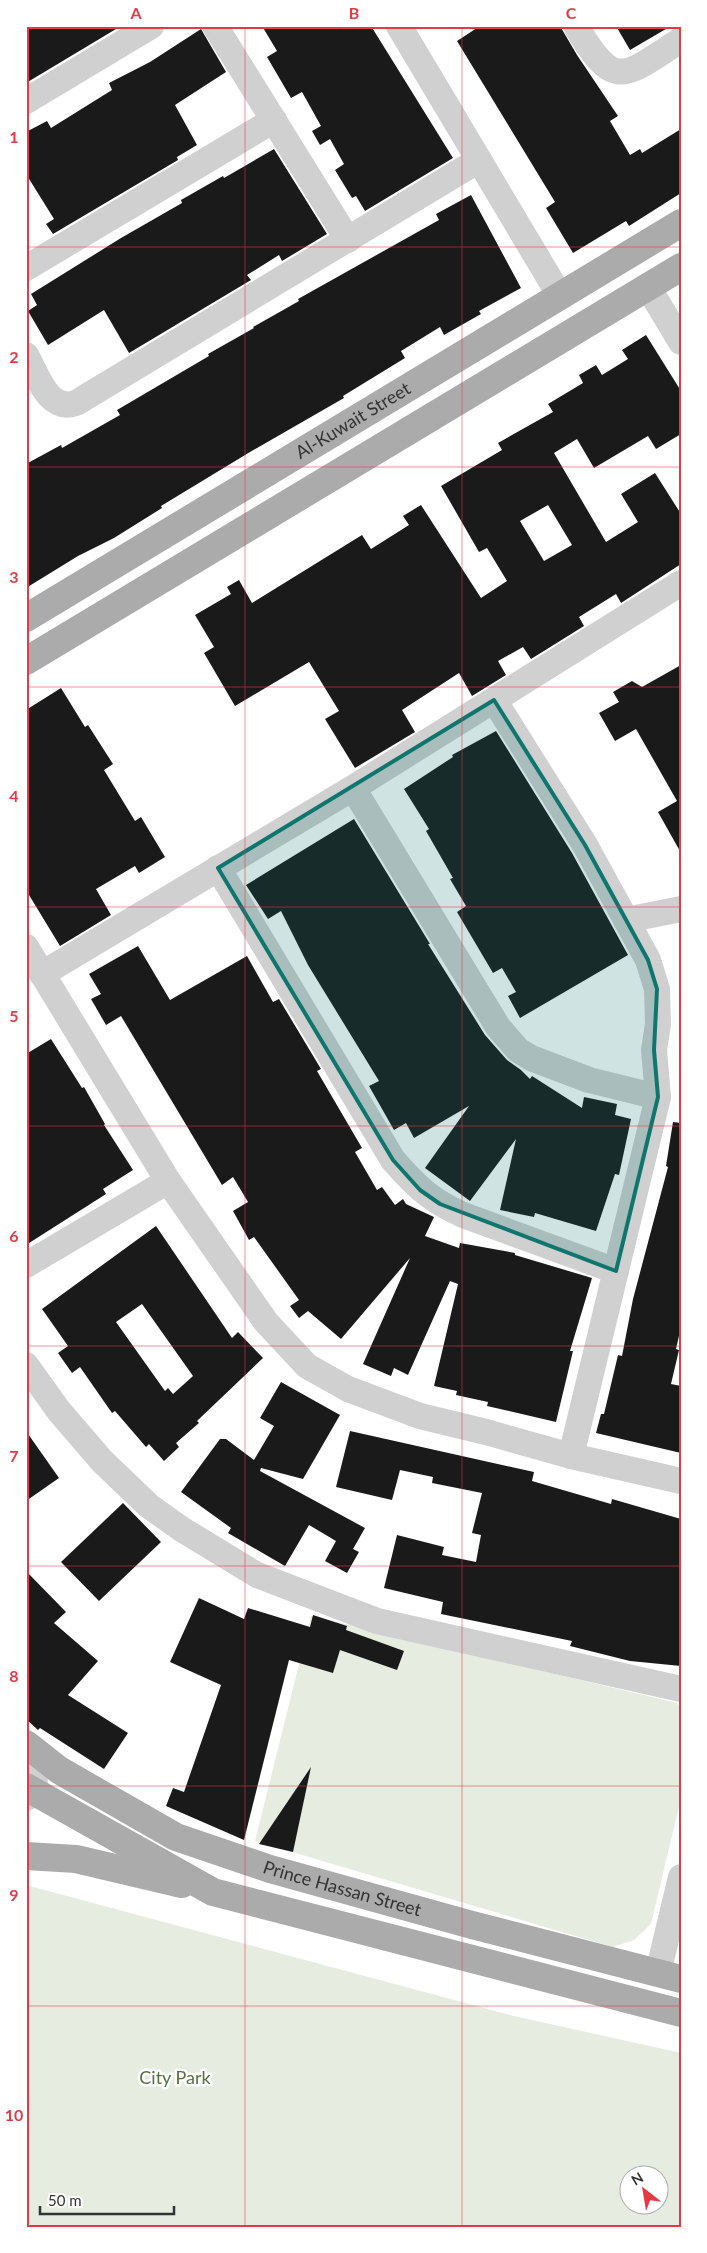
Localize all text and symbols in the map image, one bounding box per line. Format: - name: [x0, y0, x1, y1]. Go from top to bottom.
- text: A: [129, 3, 142, 22]
- text: B: [349, 3, 359, 22]
- text: C: [566, 3, 577, 22]
- text: 1: [9, 127, 19, 146]
- text: 2: [9, 347, 19, 366]
- street label: Al-Kuwait Street: [291, 376, 415, 463]
- text: 3: [9, 567, 19, 586]
- text: 4: [9, 786, 19, 805]
- text: 5: [9, 1006, 19, 1025]
- text: 6: [9, 1226, 19, 1245]
- text: 7: [9, 1446, 19, 1465]
- text: 8: [9, 1666, 19, 1685]
- street label: Prince Hassan Street: [260, 1855, 425, 1921]
- text: 9: [9, 1885, 19, 1904]
- park label: City Park: [139, 2066, 212, 2088]
- text: 10: [5, 2105, 23, 2124]
- north arrow: [620, 2166, 670, 2216]
- text: N: [628, 2168, 646, 2188]
- scale bar: [40, 2183, 174, 2215]
- text: 50 m: [48, 2191, 82, 2209]

